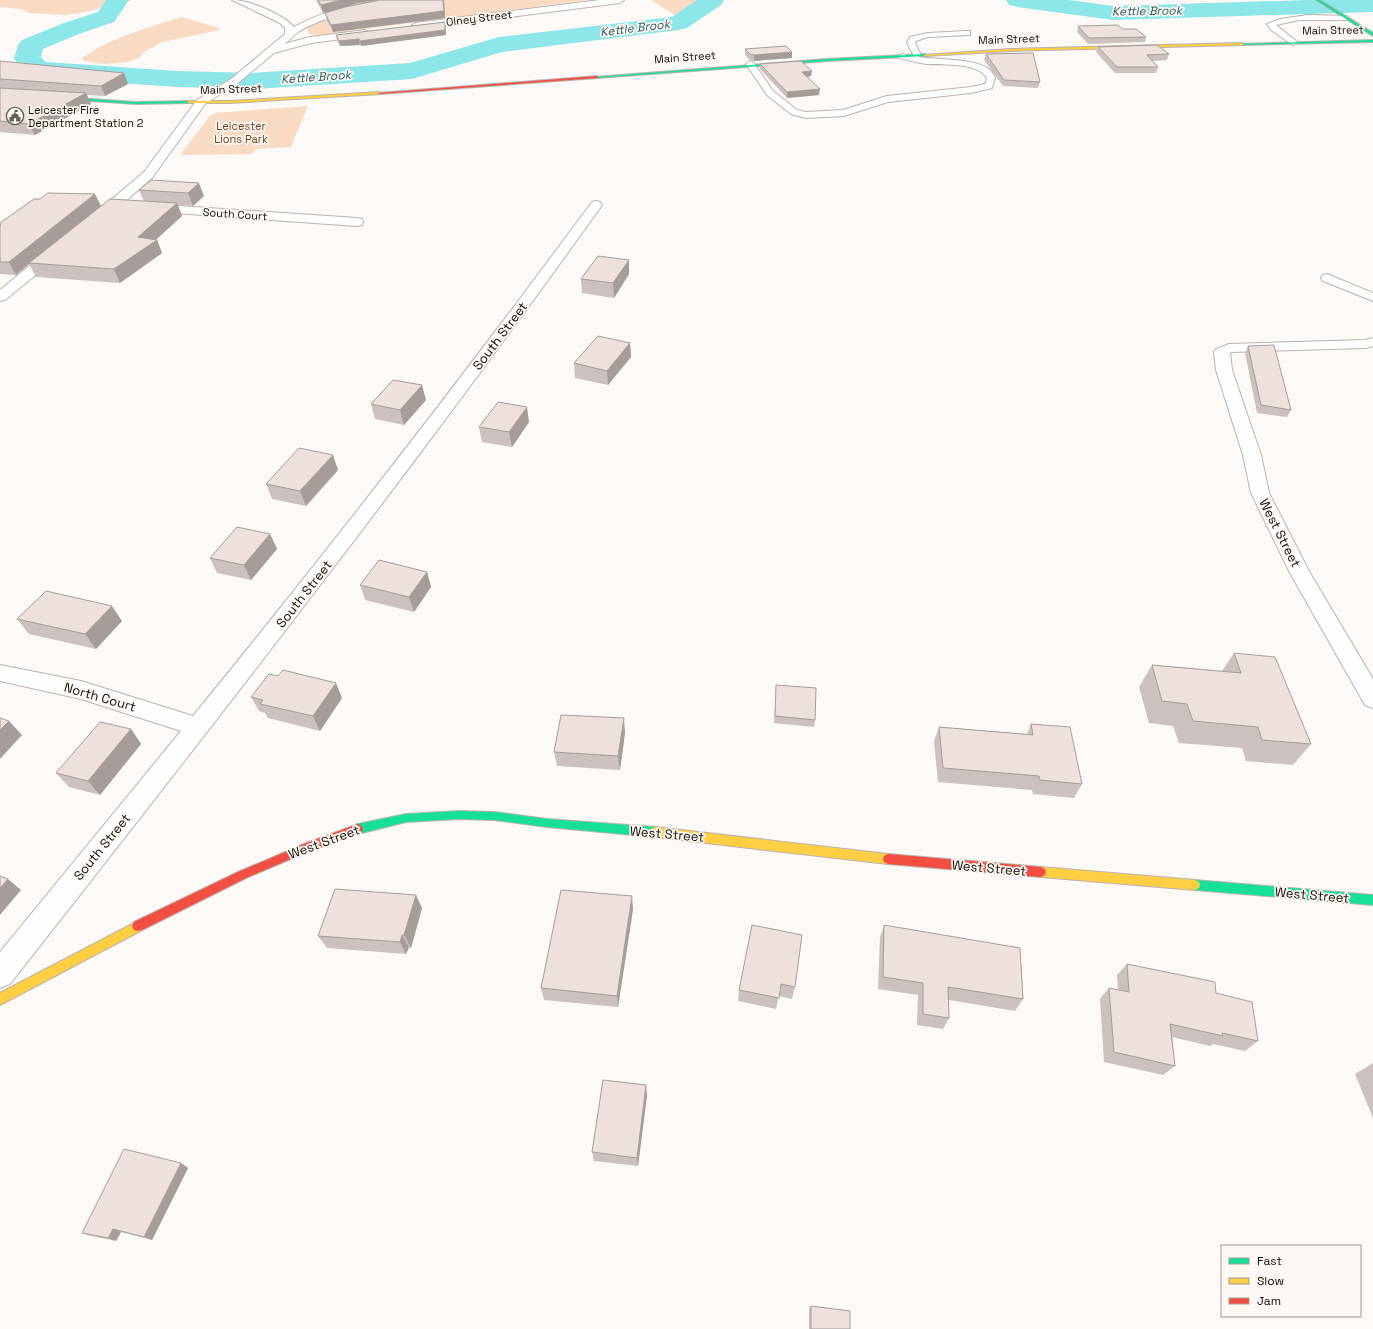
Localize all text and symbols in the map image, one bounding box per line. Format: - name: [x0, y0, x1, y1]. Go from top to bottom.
- water label: Kettle Brook: [1112, 2, 1184, 20]
- street label: Olney Street: [445, 7, 513, 29]
- water label: Kettle Brook: [599, 16, 672, 40]
- street label: Main Street: [1302, 22, 1364, 38]
- street label: Main Street: [978, 31, 1040, 47]
- street label: Main Street: [654, 48, 716, 66]
- water label: Kettle Brook: [280, 66, 353, 87]
- street label: Main Street: [200, 81, 262, 97]
- place label: Leicester Fire Department Station 2: [28, 103, 144, 130]
- public building icon: Leicester Fire Department Station 2: [5, 106, 25, 126]
- park label: Leicester Lions Park: [214, 119, 268, 146]
- street label: South Court: [202, 205, 268, 223]
- street label: South Street: [469, 299, 531, 373]
- street label: West Street: [1255, 496, 1305, 570]
- street label: South Street: [272, 557, 336, 631]
- street label: North Court: [62, 679, 138, 715]
- street label: South Street: [70, 810, 134, 884]
- street label: West Street: [286, 821, 362, 863]
- street label: West Street: [629, 822, 705, 846]
- street label: West Street: [951, 856, 1027, 880]
- street label: West Street: [1274, 883, 1350, 907]
- legend: [1221, 1245, 1361, 1317]
- text: Fast: [1257, 1253, 1282, 1269]
- text: Slow: [1257, 1273, 1284, 1289]
- text: Jam: [1257, 1293, 1281, 1309]

